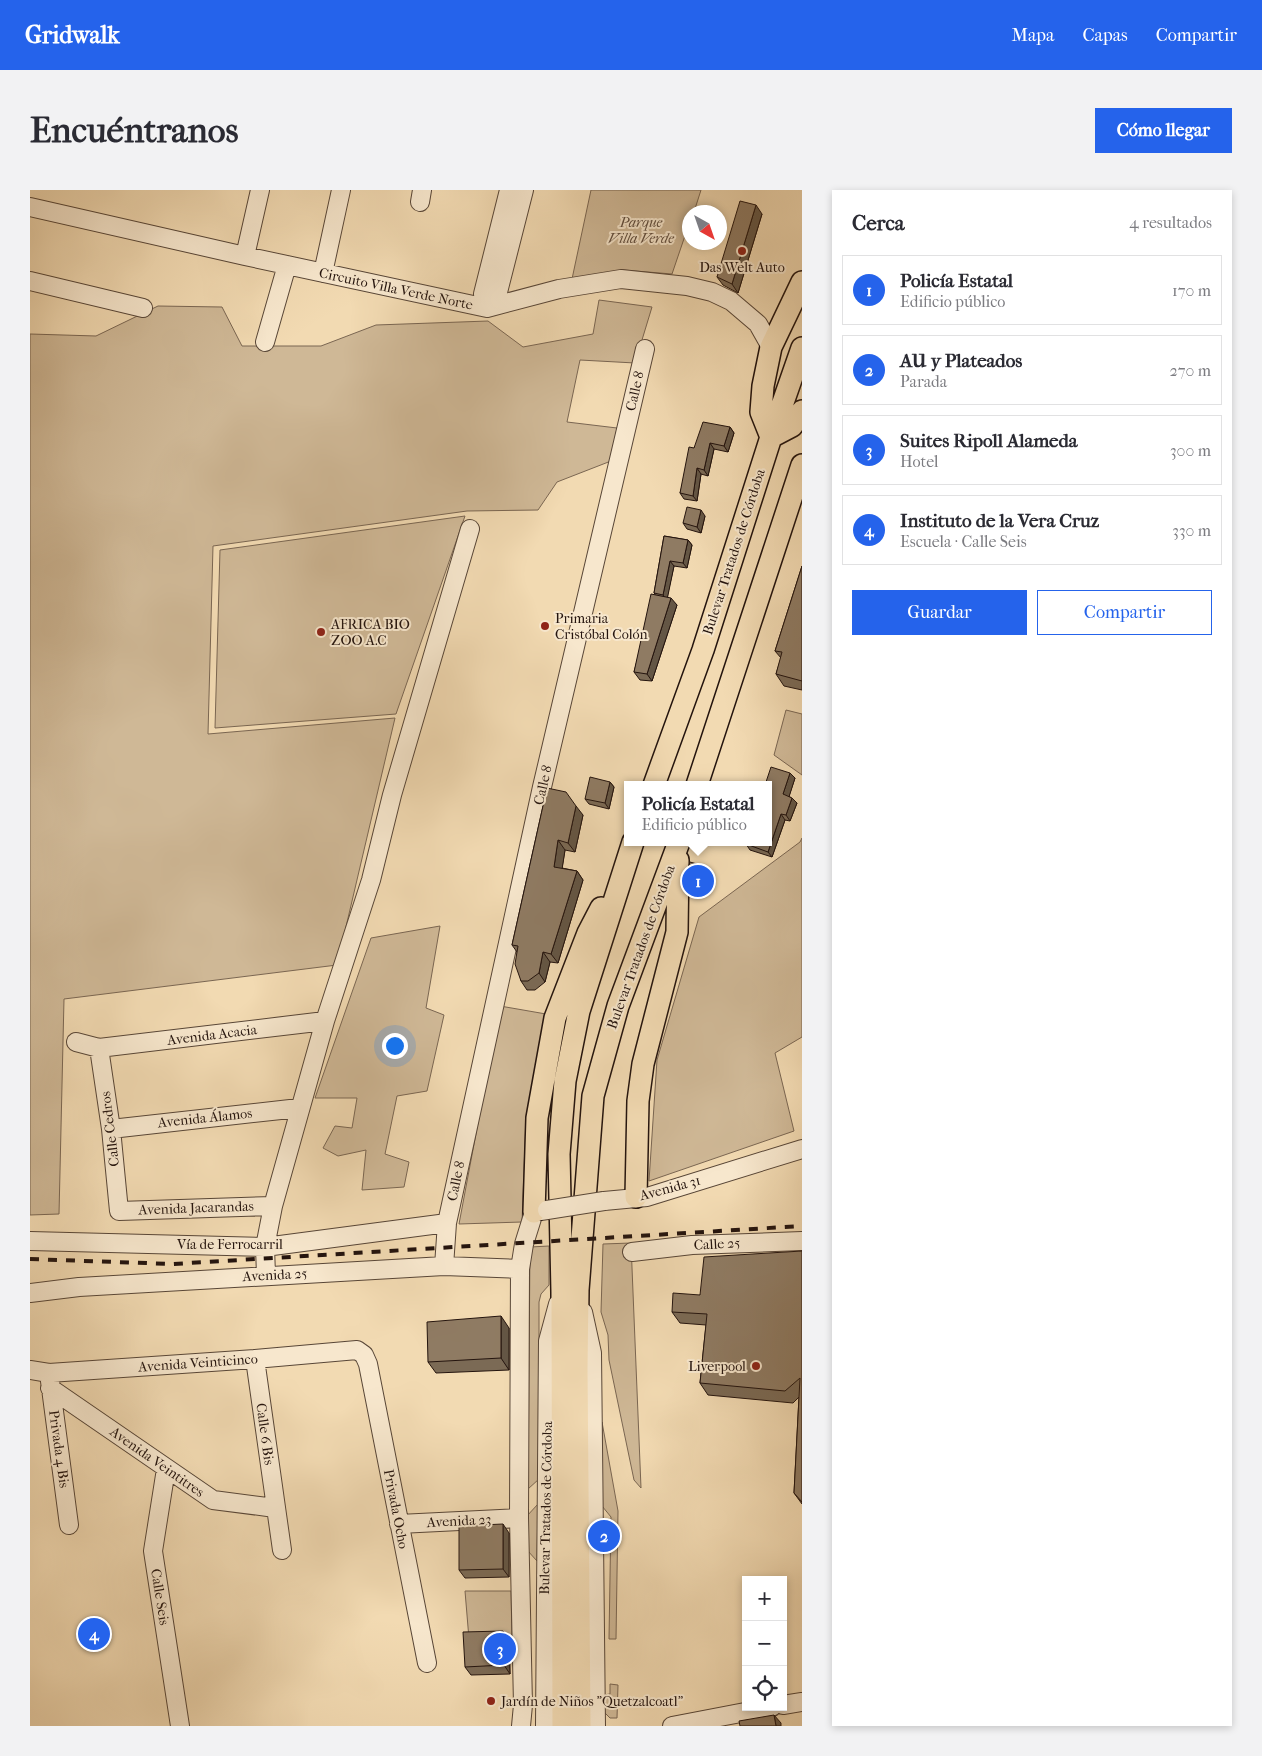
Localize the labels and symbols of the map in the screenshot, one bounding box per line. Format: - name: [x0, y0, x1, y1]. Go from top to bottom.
- north arrow: [682, 205, 727, 250]
- park label: Parque Villa Verde: [608, 214, 674, 247]
- marker: Das Welt Auto: [736, 245, 748, 257]
- place label: Das Welt Auto: [699, 259, 785, 276]
- street label: Circuito Villa Verde Norte: [317, 264, 475, 314]
- street label: Calle 8: [622, 369, 648, 413]
- street label: Bulevar Tratados de Córdoba: [699, 466, 769, 637]
- place label: Primaria Cristóbal Colón: [555, 610, 648, 643]
- place label: AFRICA BIO ZOO A.C: [330, 616, 410, 649]
- marker: Primaria Cristóbal Colón: [539, 620, 551, 632]
- marker: AFRICA BIO ZOO A.C: [315, 626, 327, 638]
- street label: Calle 8: [530, 763, 556, 807]
- street label: Bulevar Tratados de Córdoba: [603, 862, 679, 1031]
- pin: 1: [682, 862, 714, 900]
- street label: Avenida Acacia: [165, 1021, 258, 1049]
- your location: [382, 1033, 408, 1059]
- street label: Calle Cedros: [97, 1090, 123, 1168]
- street label: Avenida Álamos: [156, 1104, 253, 1132]
- street label: Calle 8: [443, 1159, 469, 1203]
- street label: Avenida 31: [637, 1172, 702, 1205]
- street label: Avenida Jacarandas: [137, 1197, 254, 1219]
- street label: Calle 25: [693, 1234, 741, 1254]
- street label: Vía de Ferrocarril: [176, 1236, 283, 1253]
- street label: Avenida 25: [241, 1265, 308, 1285]
- street label: Avenida Veinticinco: [137, 1350, 258, 1376]
- place label: Liverpool: [688, 1358, 746, 1375]
- marker: Liverpool: [750, 1360, 762, 1372]
- street label: Calle 6 Bis: [252, 1402, 278, 1466]
- street label: Privada 4 Bis: [45, 1409, 73, 1489]
- street label: Bulevar Tratados de Córdoba: [536, 1421, 556, 1595]
- street label: Avenida Veintitres: [106, 1423, 207, 1501]
- street label: Privada Ocho: [380, 1468, 412, 1550]
- street label: Avenida 23: [425, 1511, 492, 1531]
- pin: 2: [588, 1517, 620, 1555]
- street label: Calle Seis: [147, 1568, 173, 1626]
- pin: 4: [78, 1615, 110, 1653]
- pin: 3: [484, 1630, 516, 1668]
- place label: Jardín de Niños "Quetzalcoatl": [500, 1693, 684, 1710]
- marker: Jardín de Niños "Quetzalcoatl": [485, 1695, 497, 1707]

